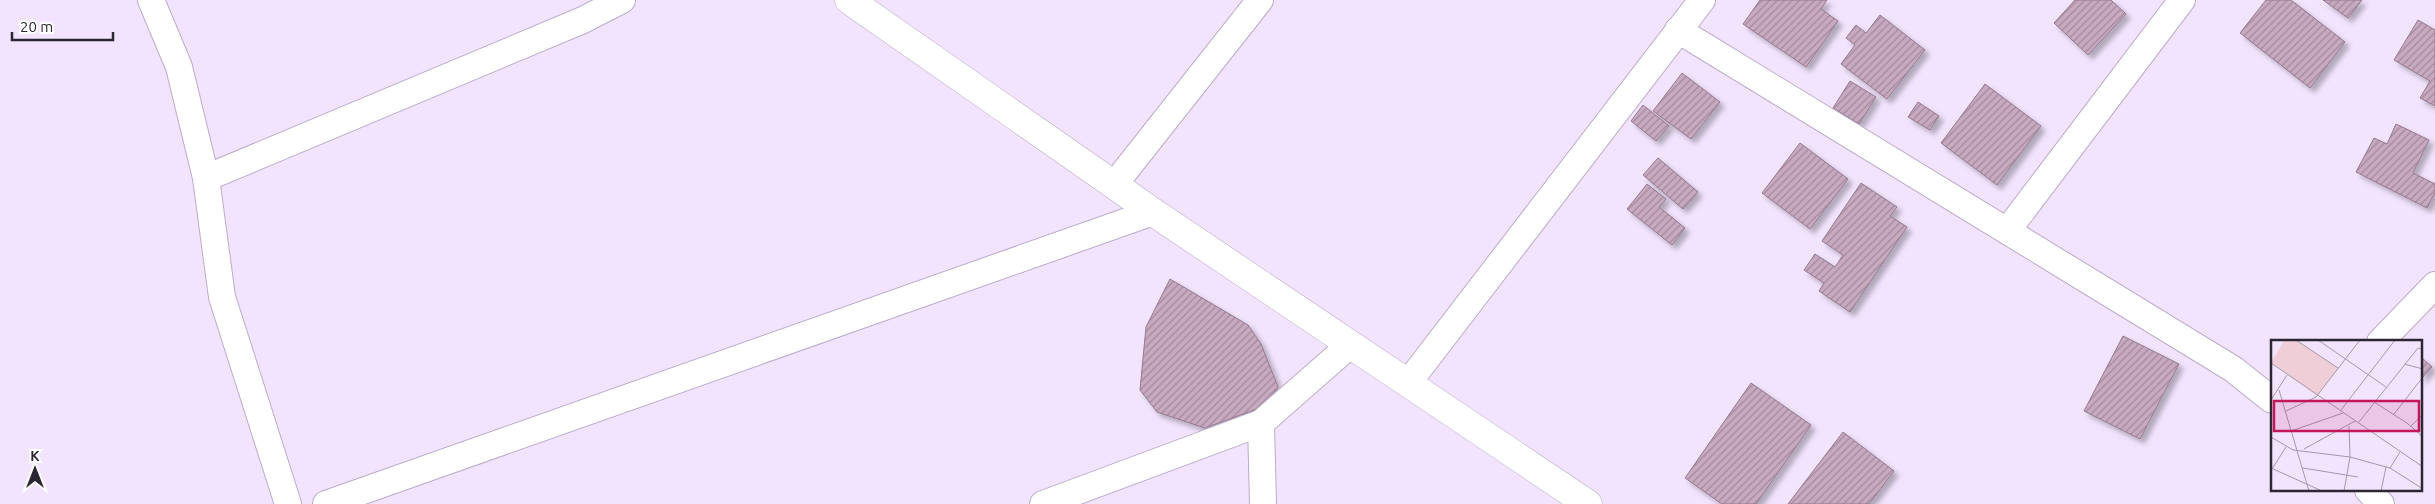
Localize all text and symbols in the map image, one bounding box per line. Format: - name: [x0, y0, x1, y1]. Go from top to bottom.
- scale bar: [12, 10, 114, 42]
- text: 20 m: [20, 18, 53, 35]
- inset map: [2271, 340, 2422, 492]
- north arrow: [10, 444, 60, 494]
- text: K: [30, 448, 40, 464]

